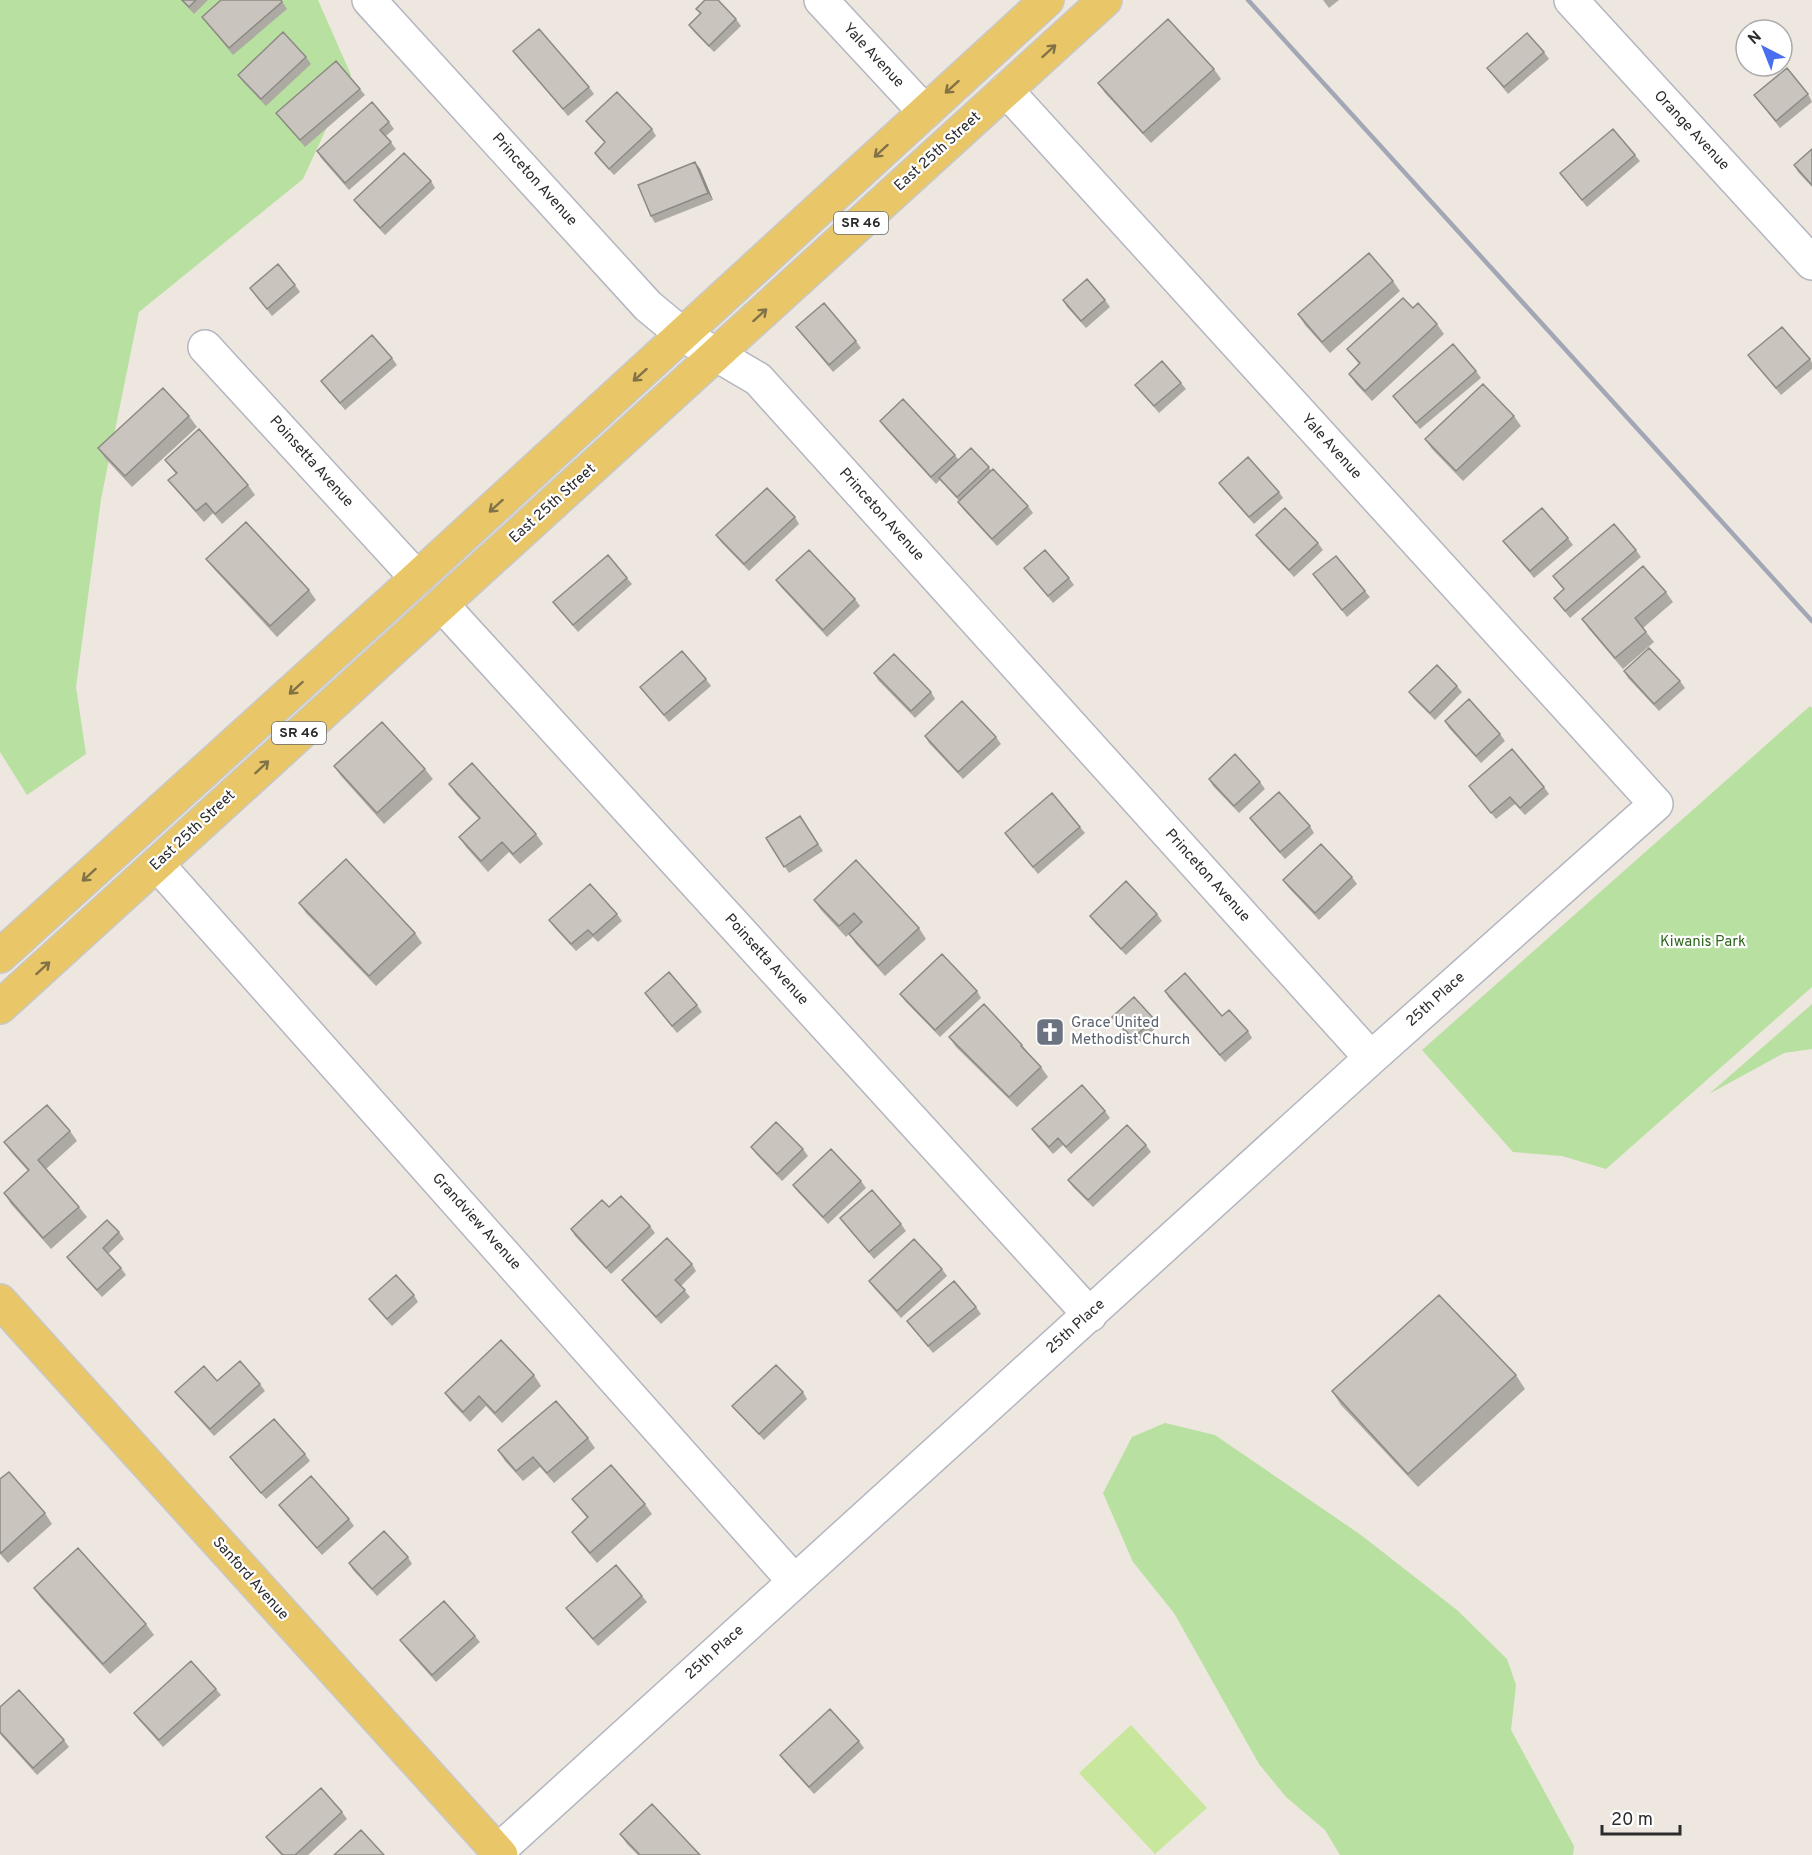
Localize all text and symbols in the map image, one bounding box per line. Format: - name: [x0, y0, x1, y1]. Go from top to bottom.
- north arrow: [1734, 18, 1794, 78]
- street label: Yale Avenue: [838, 20, 908, 92]
- text: N: [1744, 27, 1766, 50]
- one-way arrow: [1041, 44, 1056, 58]
- one-way arrow: [945, 80, 960, 94]
- street label: Orange Avenue: [1649, 87, 1733, 175]
- street label: East 25th Street: [891, 108, 985, 196]
- street label: Princeton Avenue: [487, 130, 581, 230]
- one-way arrow: [874, 144, 889, 158]
- road number: SR 46: [834, 212, 888, 234]
- one-way arrow: [752, 308, 767, 322]
- one-way arrow: [632, 367, 647, 382]
- street label: Yale Avenue: [1297, 410, 1365, 484]
- street label: Poinsetta Avenue: [265, 412, 357, 512]
- street label: East 25th Street: [506, 460, 600, 548]
- street label: Princeton Avenue: [834, 465, 928, 565]
- one-way arrow: [488, 499, 503, 513]
- one-way arrow: [289, 681, 304, 695]
- road number: SR 46: [272, 722, 326, 744]
- one-way arrow: [254, 760, 269, 774]
- street label: East 25th Street: [146, 787, 240, 875]
- street label: Princeton Avenue: [1160, 826, 1254, 926]
- one-way arrow: [82, 868, 97, 882]
- street label: Poinsetta Avenue: [720, 910, 812, 1010]
- park label: Kiwanis Park: [1660, 933, 1746, 952]
- one-way arrow: [35, 961, 50, 975]
- street label: 25th Place: [1403, 969, 1469, 1031]
- place label: Grace United Methodist Church: [1071, 1014, 1190, 1050]
- church icon: Grace United Methodist Church: [1034, 1016, 1066, 1048]
- street label: Grandview Avenue: [427, 1169, 525, 1275]
- street label: 25th Place: [1043, 1296, 1109, 1358]
- street label: Sanford Avenue: [208, 1533, 292, 1625]
- street label: 25th Place: [682, 1622, 748, 1684]
- scale bar: [1602, 1798, 1680, 1836]
- text: 20 m: [1611, 1809, 1653, 1832]

